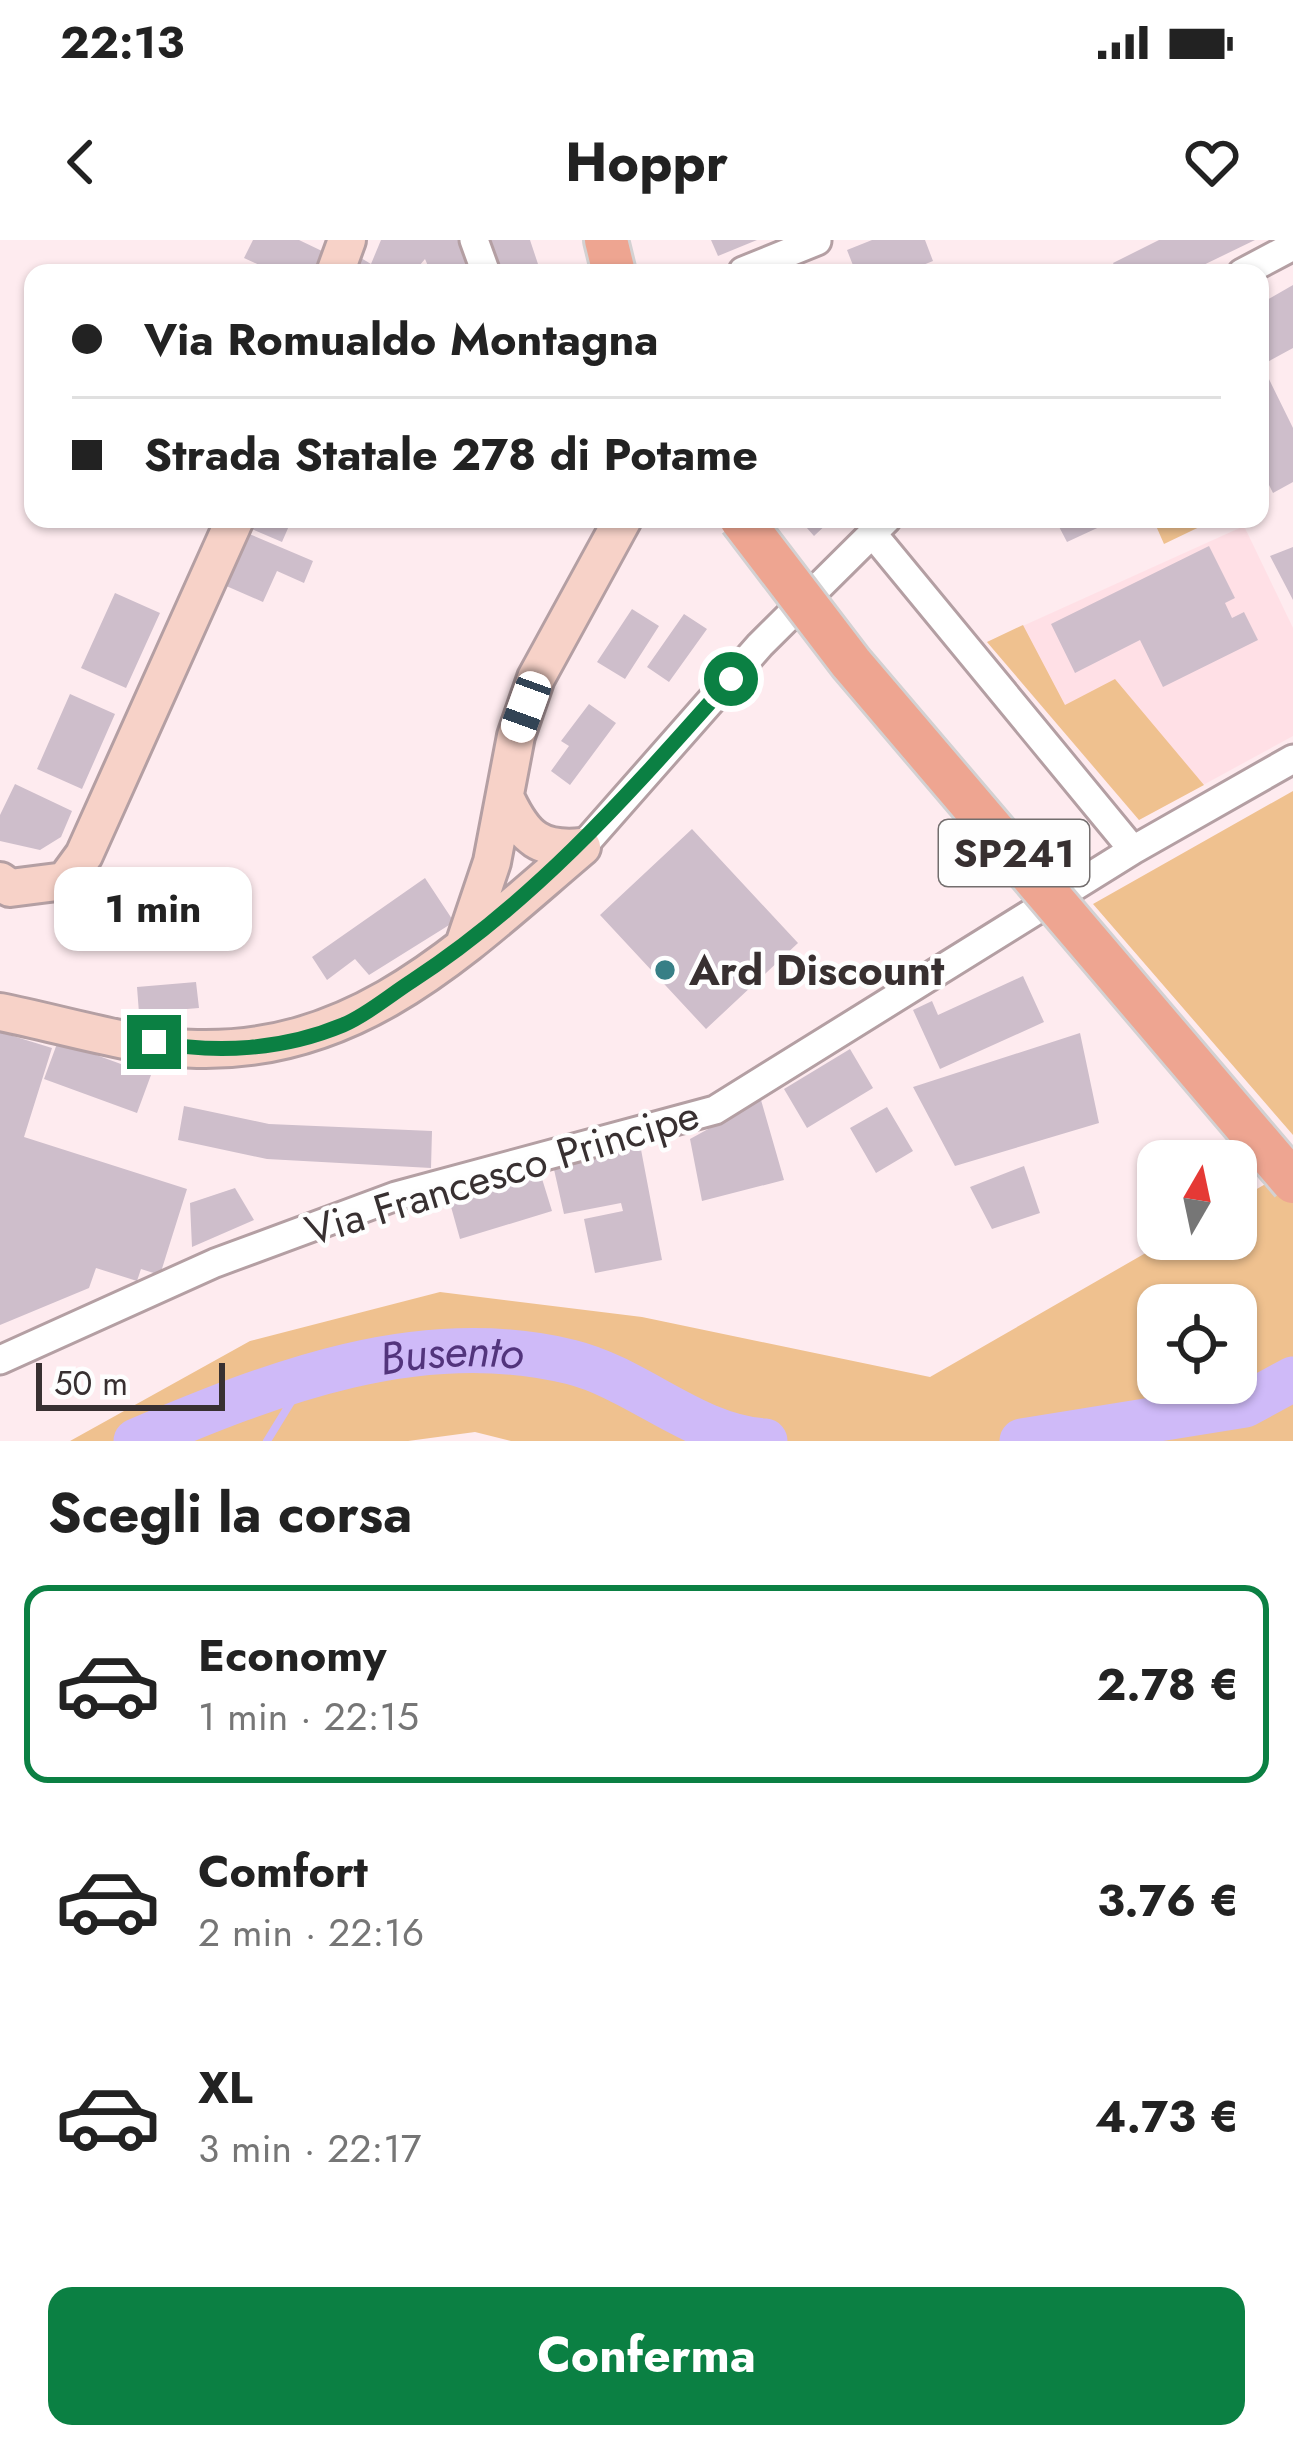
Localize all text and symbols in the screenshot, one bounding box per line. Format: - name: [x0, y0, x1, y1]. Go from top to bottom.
- text: 22:13: [60, 10, 184, 75]
- text: Hoppr: [565, 123, 728, 201]
- icon: back: [48, 129, 114, 195]
- icon: heart: [1179, 129, 1245, 195]
- text: Via Romualdo Montagna: [144, 307, 659, 372]
- text: Strada Statale 278 di Potame: [144, 422, 758, 487]
- route start: [704, 652, 758, 706]
- car: [497, 667, 555, 747]
- road number: SP241: [939, 820, 1089, 886]
- callout: 1 min: [55, 868, 253, 952]
- text: 1 min: [105, 880, 201, 937]
- place label: Ard Discount: [688, 940, 945, 1001]
- marker: Ard Discount: [652, 957, 678, 983]
- route end: [127, 1015, 181, 1069]
- street label: Via Francesco Principe: [298, 1084, 706, 1261]
- north arrow: [1137, 1140, 1257, 1260]
- map controls: [1137, 1140, 1257, 1404]
- button: locate: [1137, 1284, 1257, 1404]
- water label: Busento: [375, 1318, 527, 1392]
- scale bar: [36, 1357, 225, 1410]
- text: 50 m: [54, 1360, 128, 1407]
- text: Scegli la corsa: [48, 1474, 412, 1552]
- text: Economy: [198, 1623, 386, 1688]
- icon: car: [54, 1630, 162, 1738]
- text: 2.78 €: [1097, 1652, 1239, 1717]
- text: 1 min · 22:15: [198, 1688, 419, 1745]
- text: Comfort: [198, 1839, 368, 1904]
- icon: car: [54, 1846, 162, 1954]
- text: 3.76 €: [1097, 1868, 1239, 1933]
- text: 2 min · 22:16: [198, 1904, 424, 1961]
- text: XL: [198, 2055, 253, 2120]
- icon: car: [54, 2062, 162, 2170]
- text: 4.73 €: [1095, 2084, 1239, 2149]
- text: 3 min · 22:17: [198, 2120, 421, 2177]
- button: Conferma: [48, 2287, 1245, 2425]

